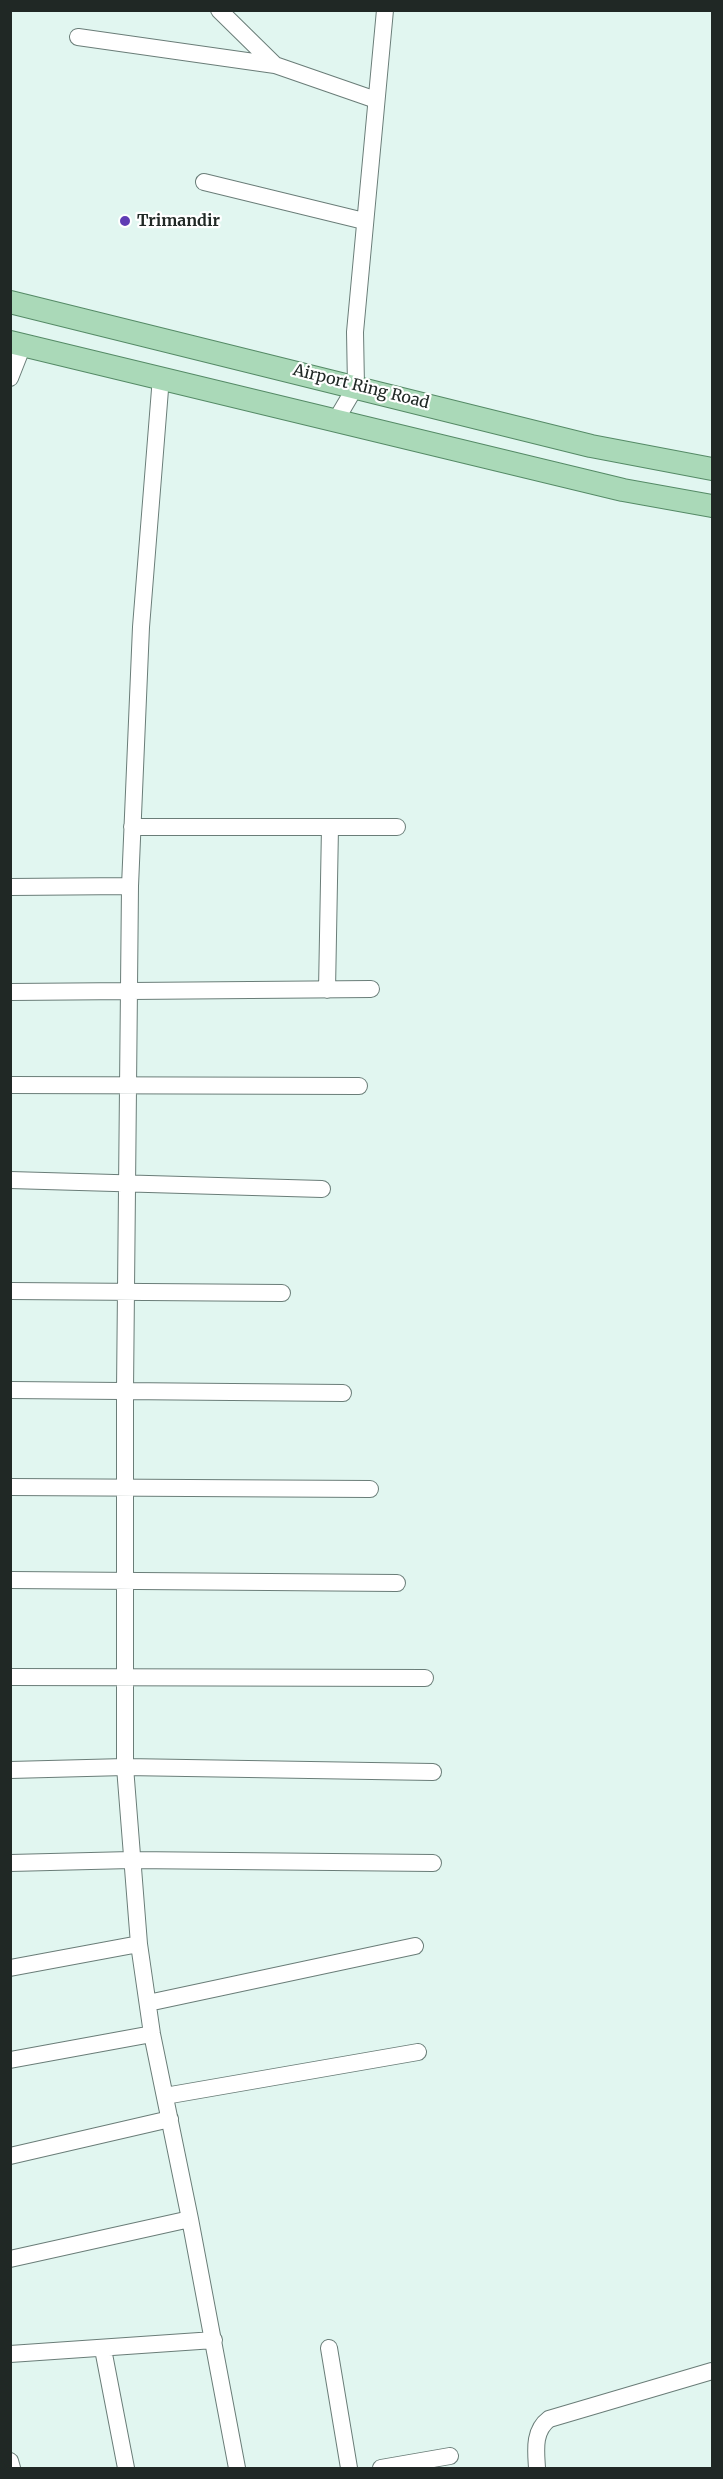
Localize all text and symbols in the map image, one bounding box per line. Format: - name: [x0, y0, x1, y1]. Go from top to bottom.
- place label: Trimandir: [137, 211, 220, 231]
- marker: Trimandir: [118, 214, 132, 228]
- street label: Airport Ring Road: [291, 361, 431, 413]

